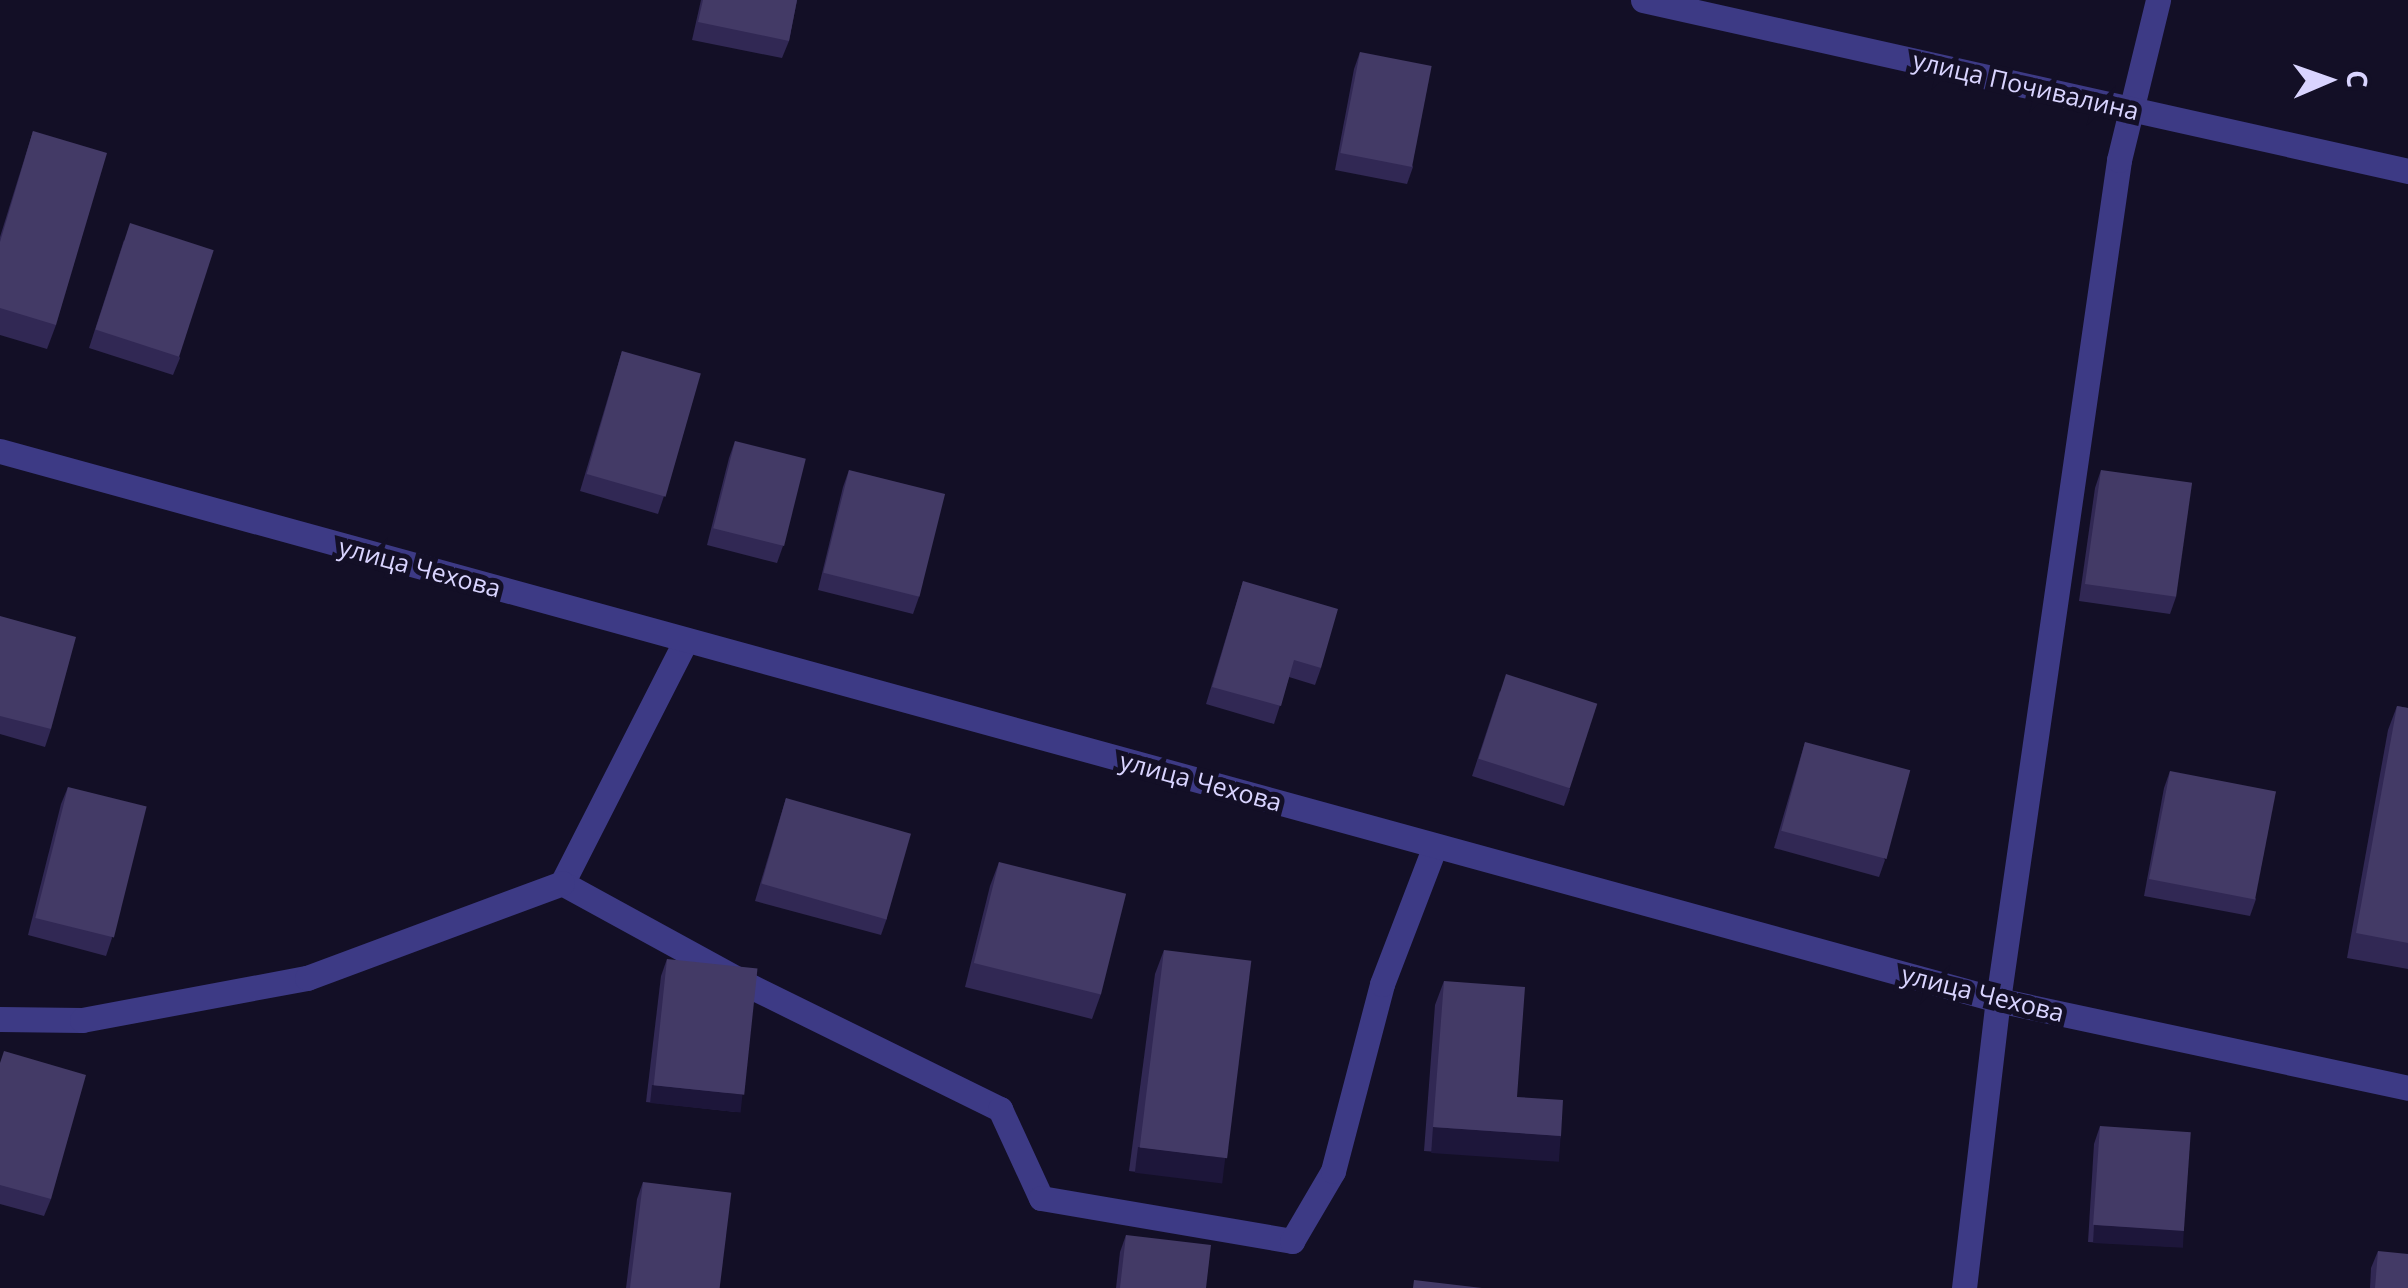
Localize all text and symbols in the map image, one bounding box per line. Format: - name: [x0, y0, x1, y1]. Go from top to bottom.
- north arrow: [2278, 30, 2378, 130]
- street label: улица Почивалина: [1910, 44, 2142, 126]
- text: С: [2339, 69, 2377, 89]
- street label: улица Чехова: [336, 531, 504, 603]
- street label: улица Чехова: [1117, 745, 1285, 817]
- street label: улица Чехова: [1899, 958, 2067, 1028]

